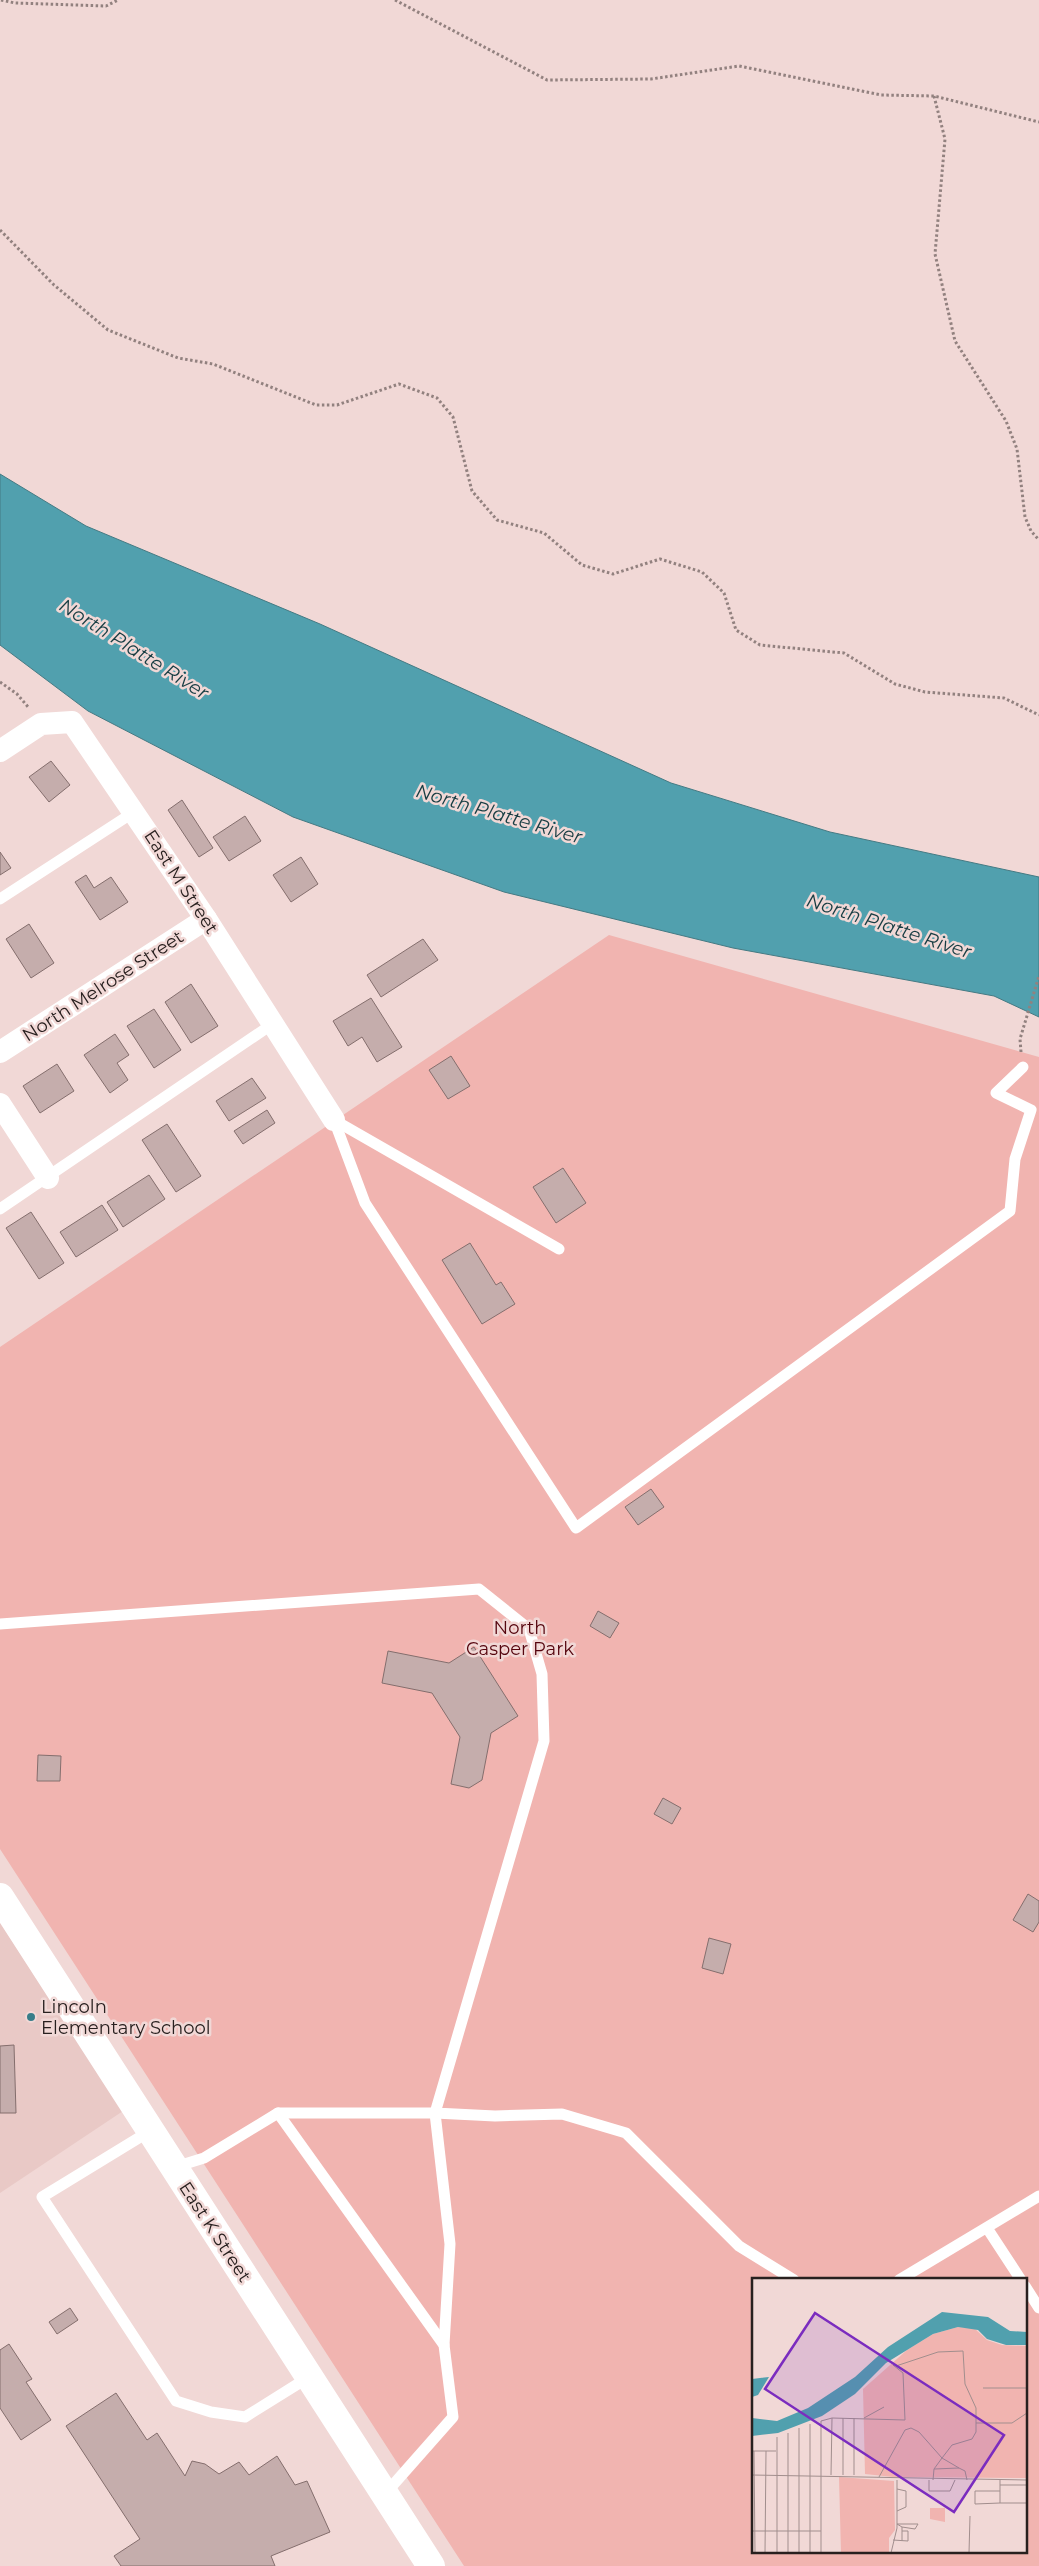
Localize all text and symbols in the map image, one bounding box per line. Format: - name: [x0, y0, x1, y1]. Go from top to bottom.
- water label: North Platte River: [55, 594, 213, 704]
- water label: North Platte River: [413, 779, 585, 849]
- street label: East M Street: [139, 826, 223, 938]
- water label: North Platte River: [804, 889, 975, 964]
- street label: North Melrose Street: [18, 926, 188, 1046]
- park label: North Casper Park: [466, 1617, 574, 1660]
- place label: Lincoln Elementary School: [41, 1996, 211, 2039]
- marker: Lincoln Elementary School: [25, 2011, 37, 2023]
- street label: East K Street: [174, 2178, 256, 2286]
- inset map: [752, 2278, 1026, 2554]

